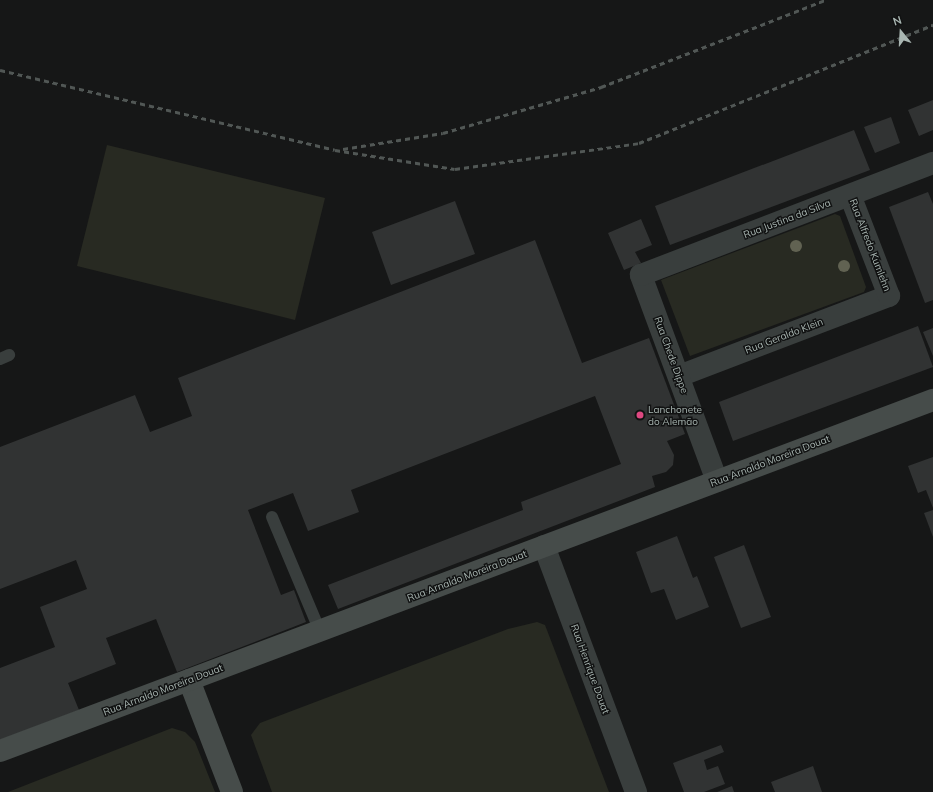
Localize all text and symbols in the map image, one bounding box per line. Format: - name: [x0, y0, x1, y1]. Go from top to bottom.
- north arrow: [881, 12, 921, 52]
- text: N: [891, 13, 903, 29]
- street label: Rua Justina da Silva: [742, 197, 832, 241]
- street label: Rua Alfredo Kumlehn: [847, 197, 893, 293]
- street label: Rua Chede Dippe: [652, 315, 690, 395]
- street label: Rua Geraldo Klein: [743, 316, 825, 356]
- place label: Lanchonete do Alemão: [648, 403, 702, 426]
- marker: Lanchonete do Alemão: [635, 410, 645, 420]
- street label: Rua Arnaldo Moreira Douat: [708, 433, 832, 489]
- street label: Rua Arnaldo Moreira Douat: [405, 548, 529, 604]
- street label: Rua Henrique Douat: [568, 623, 612, 715]
- street label: Rua Arnaldo Moreira Douat: [101, 662, 225, 718]

